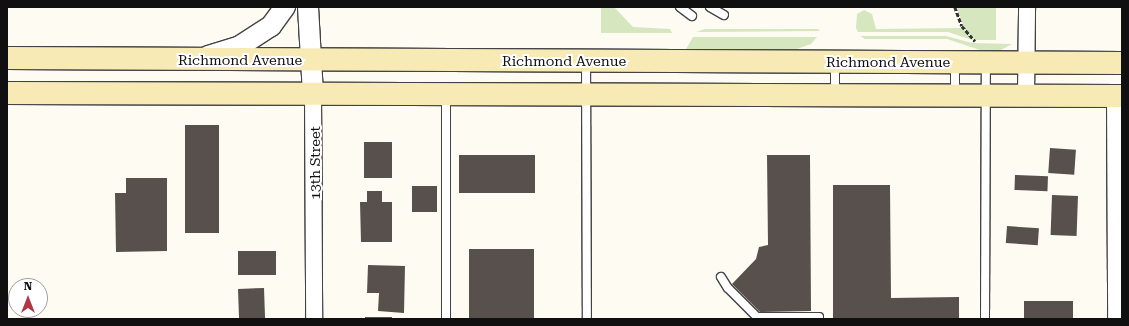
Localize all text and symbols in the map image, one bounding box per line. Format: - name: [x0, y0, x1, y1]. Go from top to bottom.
- street label: Richmond Avenue: [178, 52, 302, 68]
- street label: Richmond Avenue: [502, 53, 626, 69]
- street label: Richmond Avenue: [826, 54, 950, 70]
- street label: 13th Street: [307, 126, 323, 200]
- north arrow: [8, 278, 48, 318]
- text: N: [24, 280, 32, 293]

